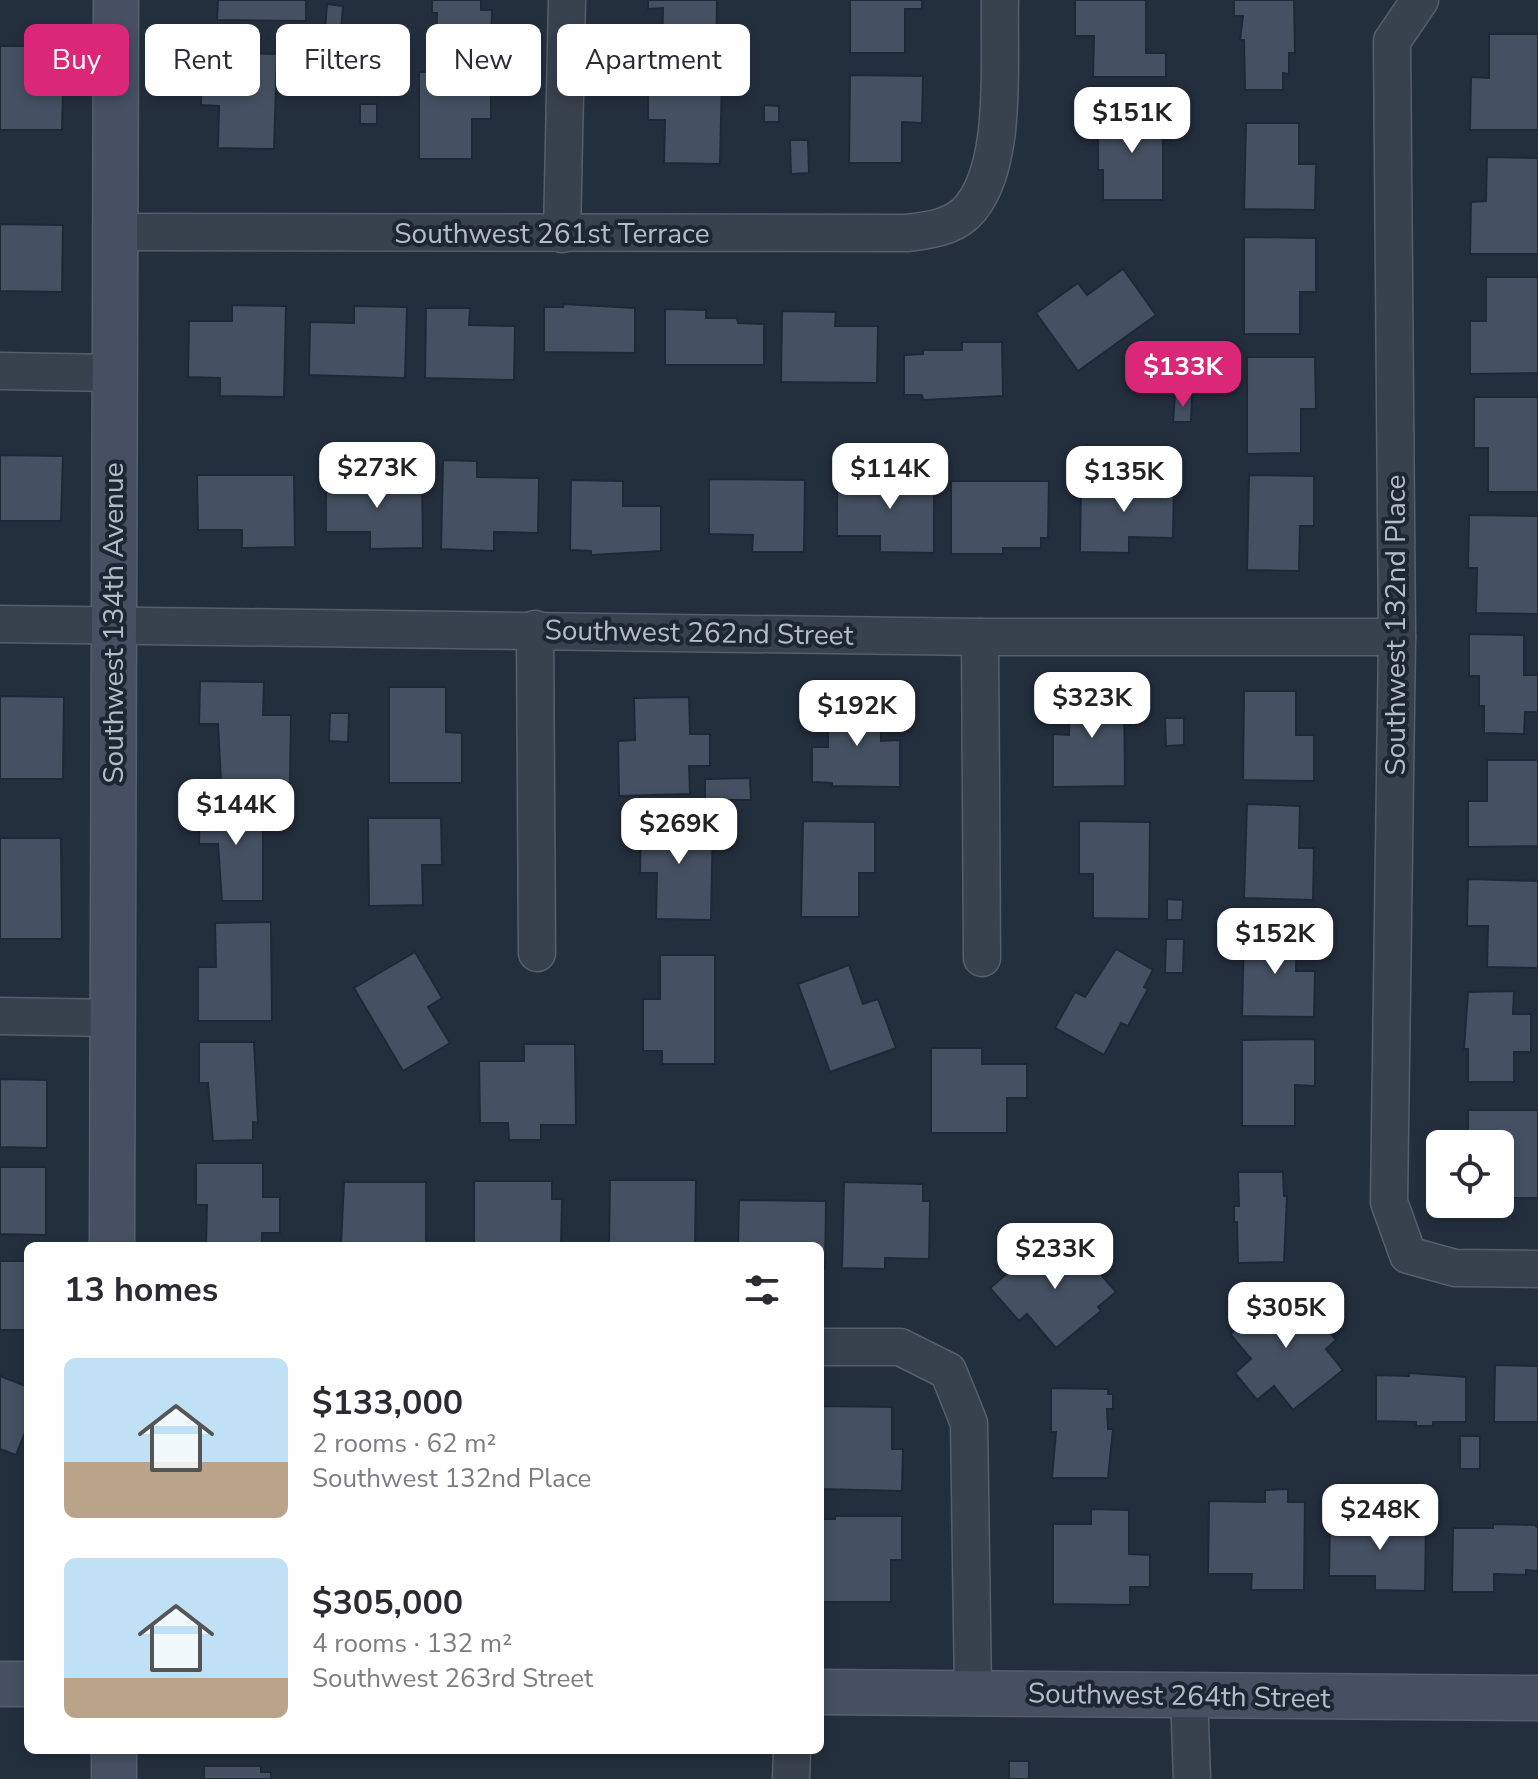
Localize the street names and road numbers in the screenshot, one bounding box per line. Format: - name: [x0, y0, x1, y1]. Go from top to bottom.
- street label: Southwest 261st Terrace: [394, 215, 710, 253]
- street label: Southwest 134th Avenue: [95, 462, 133, 784]
- street label: Southwest 132nd Place: [1377, 475, 1415, 775]
- street label: Southwest 262nd Street: [544, 611, 854, 655]
- street label: Southwest 264th Street: [1028, 1674, 1331, 1718]

